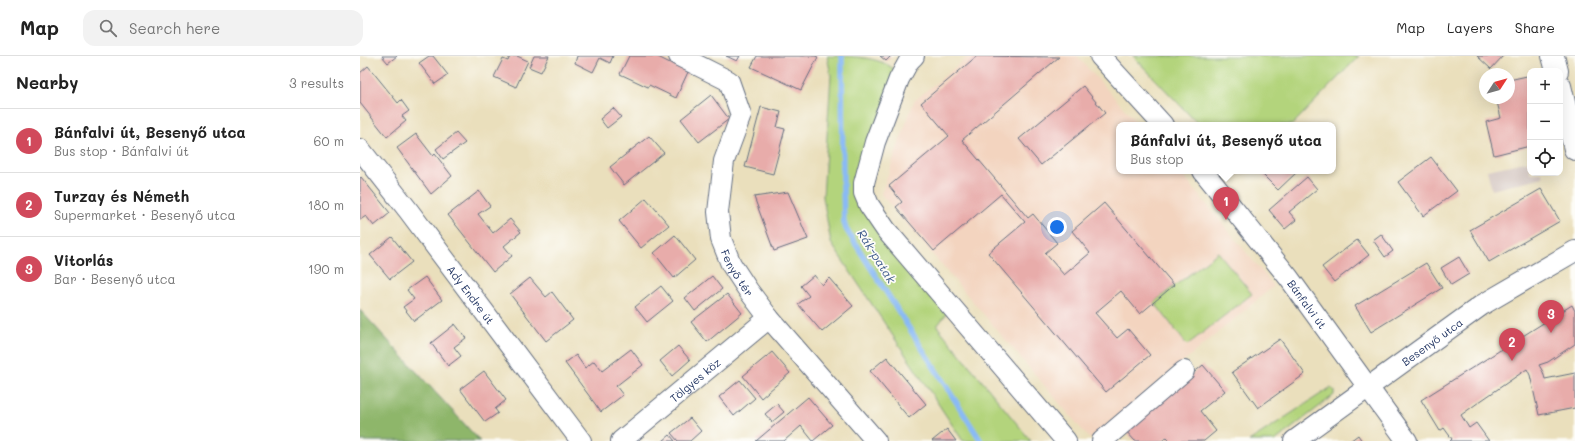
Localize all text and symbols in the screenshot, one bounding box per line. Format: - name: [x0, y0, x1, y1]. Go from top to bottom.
- search box: [83, 10, 363, 46]
- text: Map: [20, 15, 59, 40]
- icon: search: [97, 17, 119, 39]
- text: Search here: [129, 18, 220, 38]
- text: Map: [1396, 18, 1425, 37]
- text: Layers: [1447, 18, 1493, 37]
- text: Share: [1515, 18, 1555, 37]
- north arrow: [1479, 68, 1515, 104]
- map controls: [1527, 68, 1563, 176]
- button: +: [1527, 68, 1563, 104]
- text: Nearby: [16, 71, 78, 93]
- text: 3 results: [289, 74, 344, 91]
- button: −: [1527, 104, 1563, 140]
- text: Bánfalvi út, Besenyő utca: [54, 122, 246, 142]
- popup: [1116, 122, 1336, 174]
- text: Bánfalvi út, Besenyő utca: [1130, 130, 1322, 150]
- text: 1: [26, 132, 32, 149]
- text: 60 m: [314, 132, 344, 149]
- button: locate: [1527, 140, 1563, 176]
- text: Bus stop · Bánfalvi út: [54, 142, 189, 159]
- text: Bus stop: [1130, 150, 1184, 167]
- text: Turzay és Németh: [54, 186, 189, 206]
- pin: 1: [1213, 187, 1239, 220]
- text: 2: [25, 196, 33, 213]
- text: 180 m: [308, 196, 344, 213]
- text: Supermarket · Besenyő utca: [54, 206, 236, 223]
- your location: [1047, 217, 1067, 237]
- water label: Rák-patak: [854, 226, 900, 286]
- street label: Fenyő tér: [718, 247, 757, 299]
- text: Vitorlás: [54, 250, 113, 270]
- text: 3: [25, 260, 33, 277]
- text: 190 m: [308, 260, 344, 277]
- street label: Ady Endre út: [444, 262, 498, 327]
- text: Bar · Besenyő utca: [54, 270, 176, 287]
- street label: Bánfalvi út: [1285, 276, 1331, 331]
- pin: 3: [1538, 300, 1564, 333]
- street label: Besenyő utca: [1398, 314, 1465, 369]
- pin: 2: [1499, 328, 1525, 361]
- street label: Tölgyes köz: [666, 354, 723, 405]

